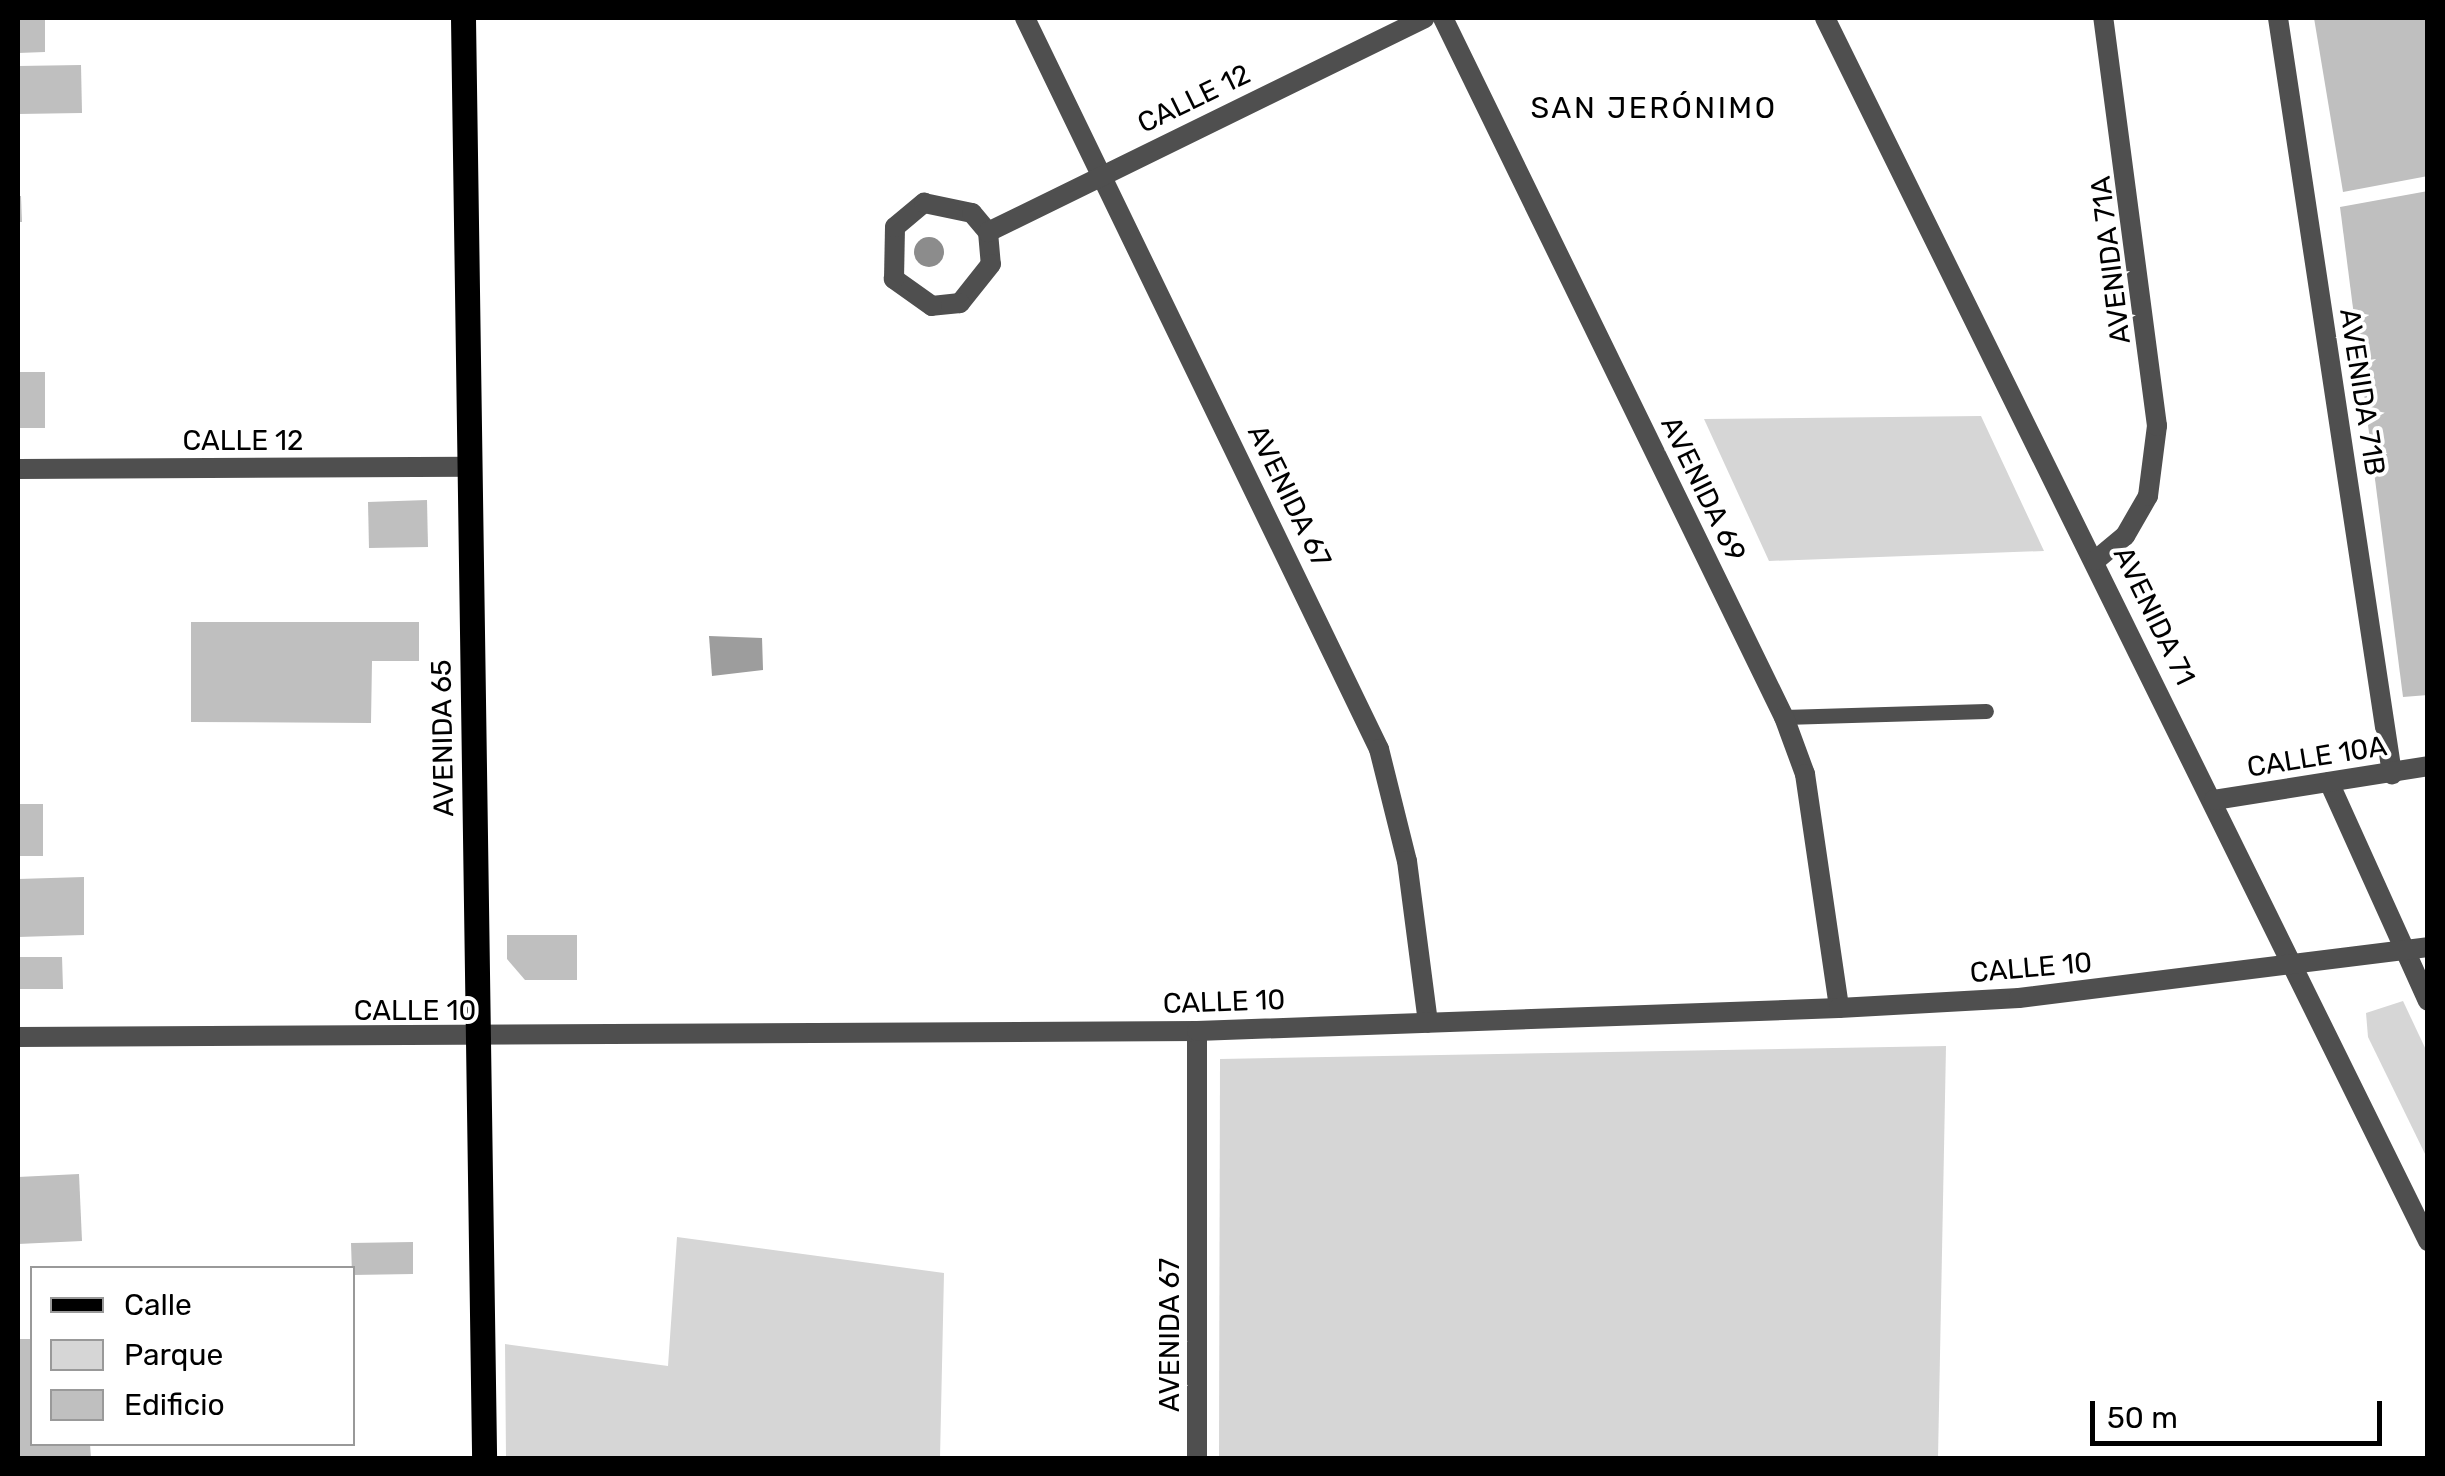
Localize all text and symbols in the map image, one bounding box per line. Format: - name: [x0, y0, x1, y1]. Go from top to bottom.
- street label: CALLE 12: [1132, 57, 1256, 141]
- district label: SAN JERÓNIMO: [1531, 90, 1777, 126]
- street label: AVENIDA 71A: [2084, 174, 2138, 346]
- street label: AVENIDA 71B: [2332, 306, 2392, 478]
- street label: AVENIDA 69: [1653, 411, 1753, 567]
- street label: AVENIDA 67: [1240, 419, 1338, 573]
- street label: CALLE 12: [183, 424, 303, 458]
- street label: AVENIDA 71: [2106, 541, 2202, 691]
- street label: AVENIDA 65: [425, 659, 461, 817]
- street label: CALLE 10A: [2245, 729, 2389, 785]
- street label: CALLE 10: [1969, 946, 2093, 990]
- street label: CALLE 10: [1162, 983, 1286, 1021]
- street label: CALLE 10: [354, 994, 476, 1028]
- street label: AVENIDA 67: [1153, 1258, 1187, 1412]
- legend: [30, 1266, 355, 1446]
- text: Calle: [124, 1287, 192, 1323]
- text: Parque: [124, 1337, 223, 1373]
- scale bar: [2095, 1381, 2388, 1443]
- text: Edificio: [124, 1387, 225, 1423]
- text: 50 m: [2107, 1400, 2178, 1436]

